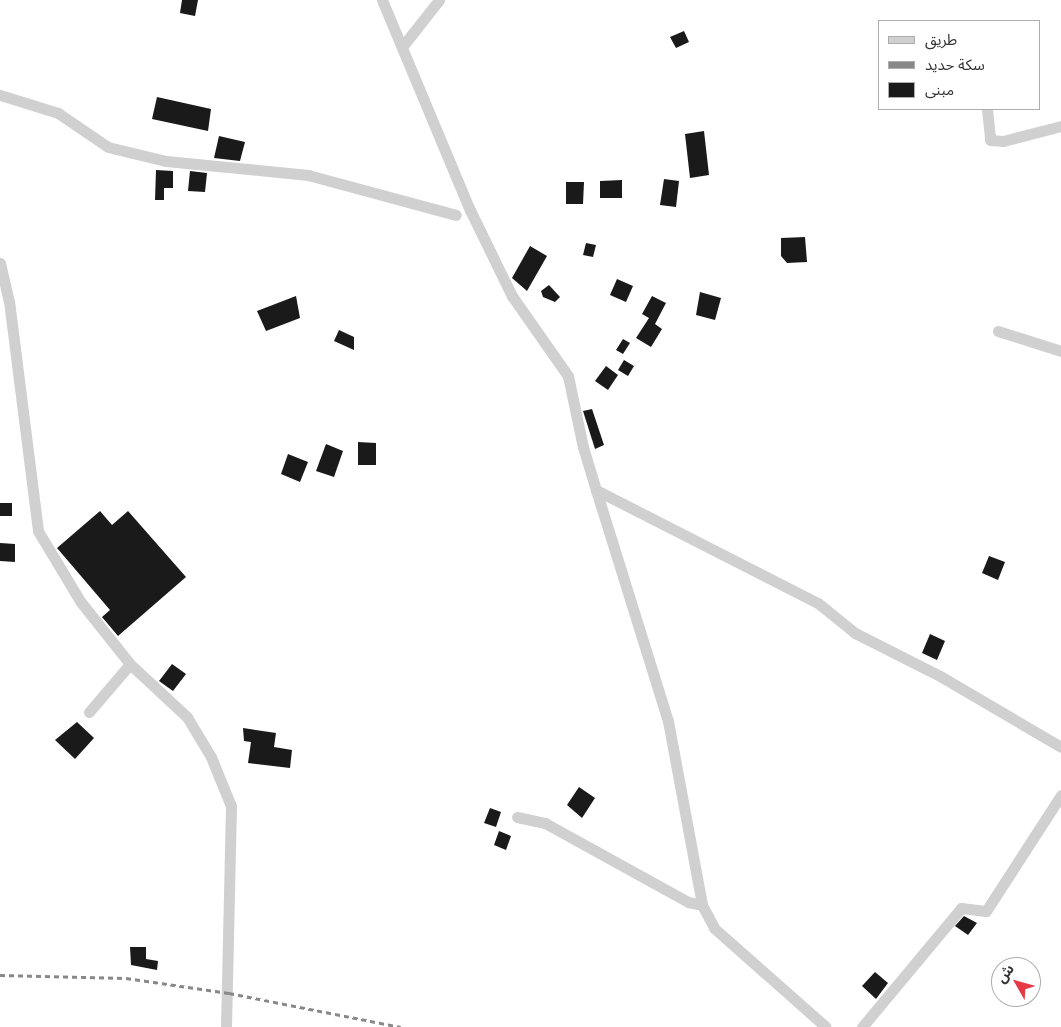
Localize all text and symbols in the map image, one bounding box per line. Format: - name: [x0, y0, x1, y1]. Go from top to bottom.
- legend: [878, 20, 1041, 110]
- text: طريق: [925, 31, 957, 49]
- text: سكة حديد: [925, 56, 985, 74]
- text: مبنى: [925, 81, 954, 99]
- north arrow: [991, 957, 1041, 1007]
- text: ش: [993, 961, 1017, 986]

